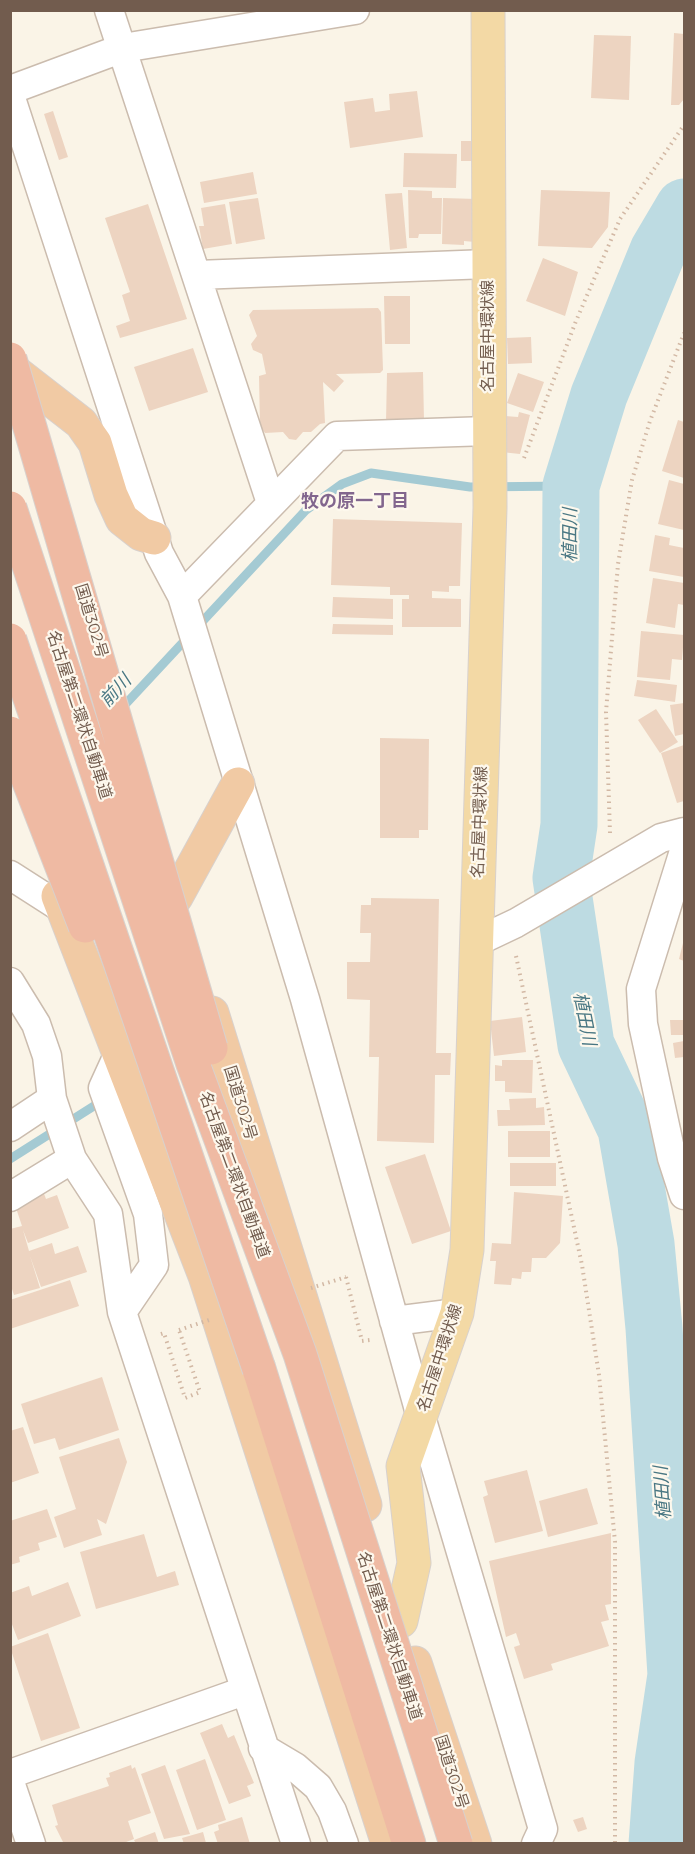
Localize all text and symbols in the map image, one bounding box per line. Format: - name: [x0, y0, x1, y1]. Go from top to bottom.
- street label: 名古屋中環状線: [478, 280, 498, 392]
- district label: 牧の原一丁目: [301, 491, 409, 513]
- water label: 植田川: [560, 508, 582, 562]
- street label: 国道302号: [71, 582, 111, 660]
- street label: 名古屋第二環状自動車道: [43, 628, 115, 802]
- water label: 前川: [96, 670, 136, 712]
- street label: 名古屋中環状線: [468, 766, 492, 878]
- water label: 植田川: [568, 990, 600, 1048]
- street label: 国道302号: [220, 1064, 260, 1142]
- street label: 名古屋第二環状自動車道: [195, 1089, 273, 1261]
- street label: 名古屋中環状線: [414, 1302, 466, 1414]
- water label: 植田川: [650, 1465, 676, 1521]
- street label: 名古屋第二環状自動車道: [353, 1549, 425, 1723]
- street label: 国道302号: [430, 1733, 472, 1811]

